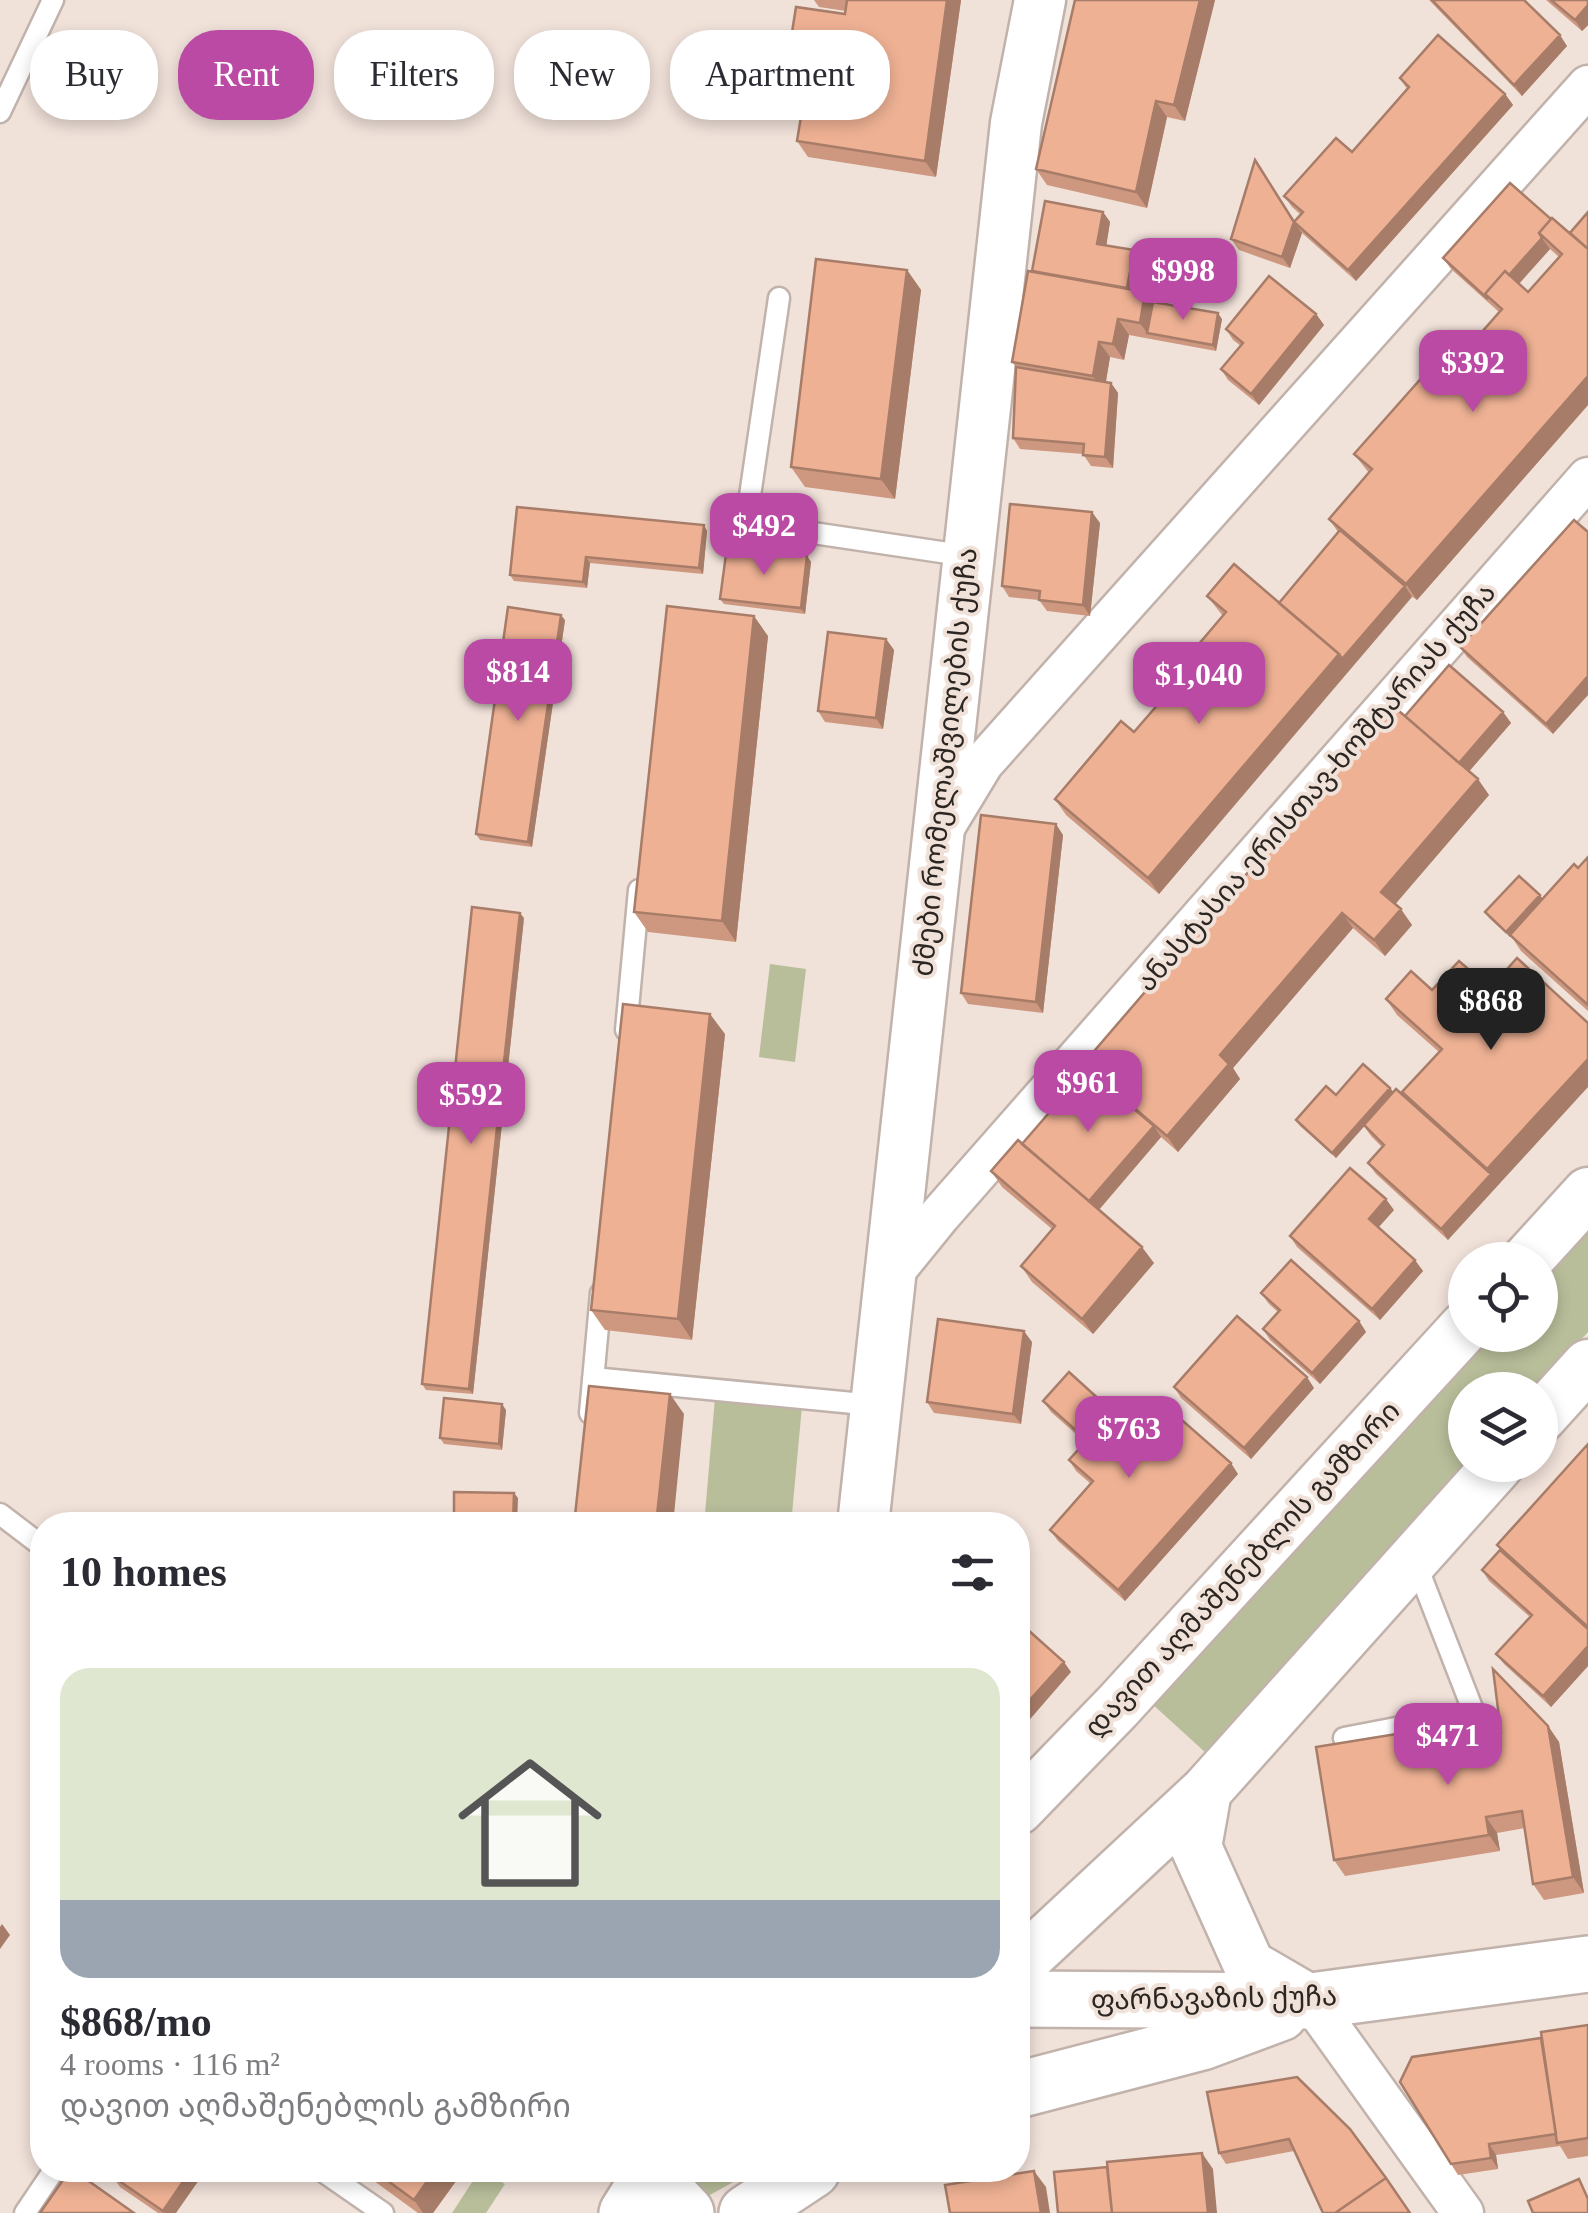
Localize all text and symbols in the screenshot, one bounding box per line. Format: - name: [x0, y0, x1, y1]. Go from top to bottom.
- chip: Buy: [30, 30, 158, 120]
- chip: Rent: [178, 30, 314, 120]
- chip: Filters: [334, 30, 494, 120]
- chip: New: [514, 30, 650, 120]
- chip: Apartment: [670, 30, 890, 120]
- pin: $998: [1124, 238, 1242, 323]
- text: $998: [1151, 252, 1215, 288]
- pin: $392: [1414, 330, 1532, 415]
- text: $392: [1441, 344, 1505, 380]
- pin: $492: [705, 493, 823, 578]
- text: $492: [732, 507, 796, 543]
- street label: ძმები რომელაშვილების ქუჩა: [907, 546, 984, 978]
- street label: ანასტასია ერისთავ-ხოშტარიას ქუჩა: [1130, 577, 1502, 998]
- pin: $814: [459, 639, 577, 724]
- pin: $1,040: [1118, 642, 1280, 727]
- text: $814: [486, 653, 550, 689]
- text: $1,040: [1155, 656, 1243, 692]
- pin: $868: [1432, 968, 1550, 1053]
- text: $868: [1459, 982, 1523, 1018]
- pin: $961: [1029, 1050, 1147, 1135]
- pin: $592: [412, 1062, 530, 1147]
- text: $961: [1056, 1064, 1120, 1100]
- text: $592: [439, 1076, 503, 1112]
- map controls: [1448, 1242, 1558, 1482]
- button: locate: [1448, 1242, 1558, 1352]
- button: layers: [1448, 1372, 1558, 1482]
- street label: დავით აღმაშენებლის გამზირი: [1078, 1395, 1406, 1744]
- pin: $763: [1070, 1396, 1188, 1481]
- text: $763: [1097, 1410, 1161, 1446]
- icon: filters: [945, 1545, 1000, 1600]
- text: 10 homes: [60, 1549, 227, 1595]
- pin: $471: [1389, 1703, 1507, 1788]
- text: $471: [1416, 1717, 1480, 1753]
- icon: home: [440, 1733, 620, 1913]
- street label: ფარნავაზის ქუჩა: [1091, 1980, 1337, 2017]
- text: $868/mo: [60, 1999, 212, 2045]
- text: 4 rooms · 116 m²: [60, 2046, 280, 2082]
- text: დავით აღმაშენებლის გამზირი: [60, 2088, 571, 2124]

